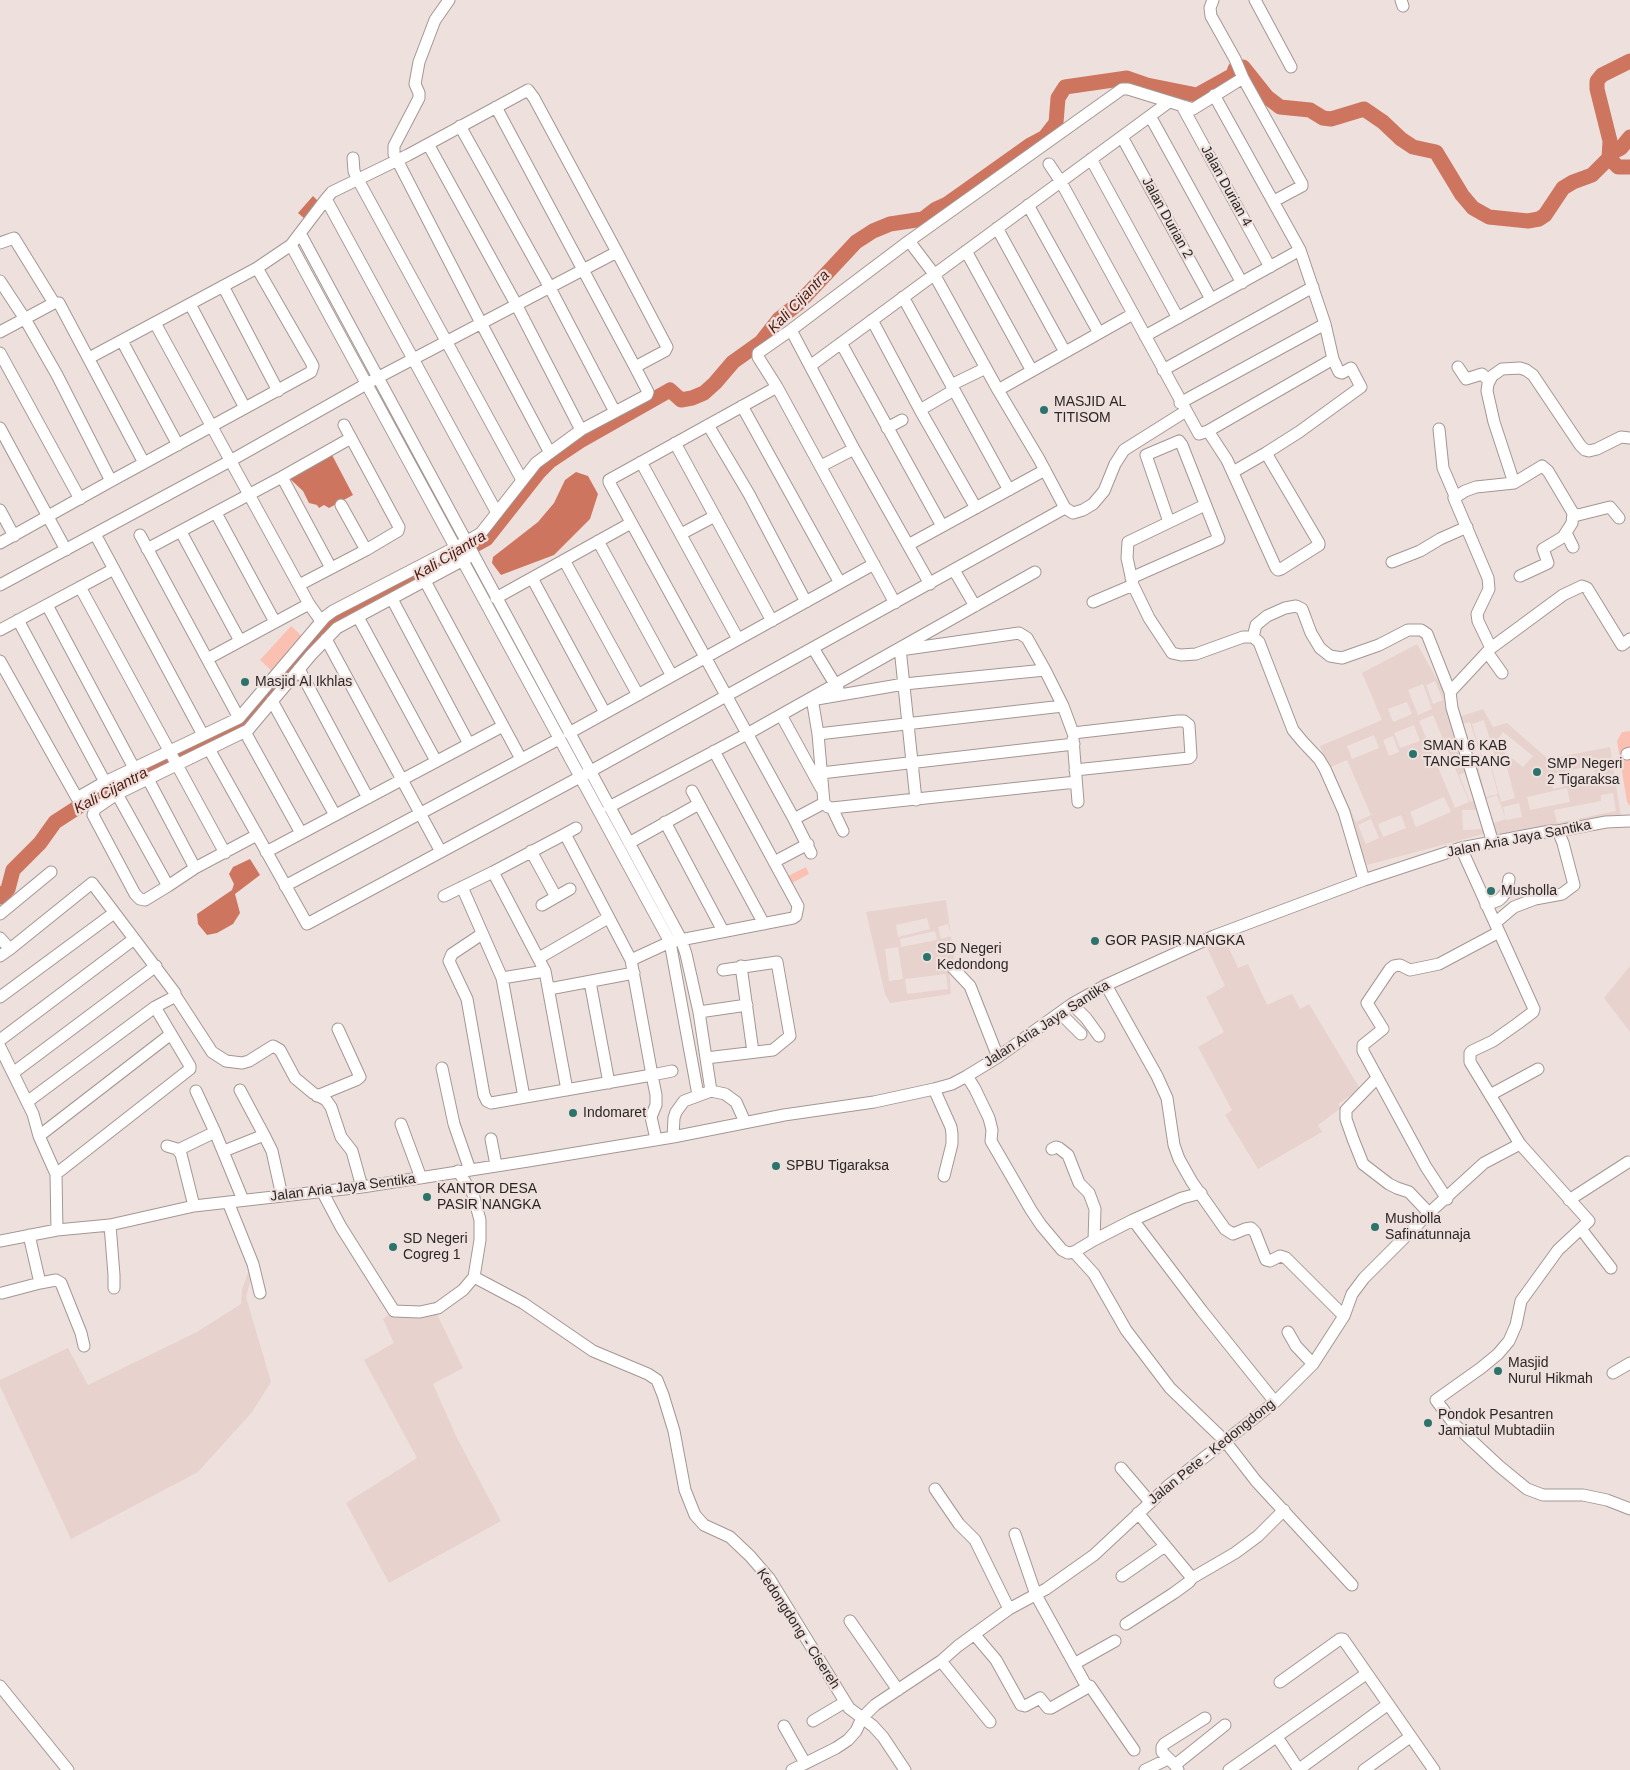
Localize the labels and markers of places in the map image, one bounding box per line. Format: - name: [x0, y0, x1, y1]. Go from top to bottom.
- place label: MASJID AL TITISOM: [1054, 394, 1126, 427]
- marker: MASJID AL TITISOM: [1038, 404, 1050, 416]
- place label: Masjid Al Ikhlas: [255, 674, 352, 690]
- marker: Masjid Al Ikhlas: [239, 676, 251, 688]
- place label: SMAN 6 KAB TANGERANG: [1423, 738, 1511, 770]
- marker: SMAN 6 KAB TANGERANG: [1407, 748, 1419, 760]
- place label: SMP Negeri 2 Tigaraksa: [1547, 756, 1622, 789]
- marker: SMP Negeri 2 Tigaraksa: [1531, 766, 1543, 778]
- place label: Musholla: [1501, 883, 1557, 899]
- marker: Musholla: [1485, 885, 1497, 897]
- place label: GOR PASIR NANGKA: [1105, 933, 1245, 949]
- marker: GOR PASIR NANGKA: [1089, 935, 1101, 947]
- place label: SD Negeri Kedondong: [937, 941, 1009, 974]
- marker: SD Negeri Kedondong: [921, 951, 933, 963]
- place label: Indomaret: [583, 1105, 646, 1121]
- marker: Indomaret: [567, 1107, 579, 1119]
- place label: SPBU Tigaraksa: [786, 1158, 889, 1174]
- marker: SPBU Tigaraksa: [770, 1160, 782, 1172]
- place label: KANTOR DESA PASIR NANGKA: [437, 1181, 541, 1214]
- marker: KANTOR DESA PASIR NANGKA: [421, 1191, 433, 1203]
- place label: Musholla Safinatunnaja: [1385, 1211, 1471, 1244]
- marker: Musholla Safinatunnaja: [1369, 1221, 1381, 1233]
- place label: SD Negeri Cogreg 1: [403, 1231, 468, 1264]
- marker: SD Negeri Cogreg 1: [387, 1241, 399, 1253]
- place label: Masjid Nurul Hikmah: [1508, 1355, 1593, 1388]
- marker: Masjid Nurul Hikmah: [1492, 1365, 1504, 1377]
- place label: Pondok Pesantren Jamiatul Mubtadiin: [1438, 1407, 1555, 1440]
- marker: Pondok Pesantren Jamiatul Mubtadiin: [1422, 1417, 1434, 1429]

